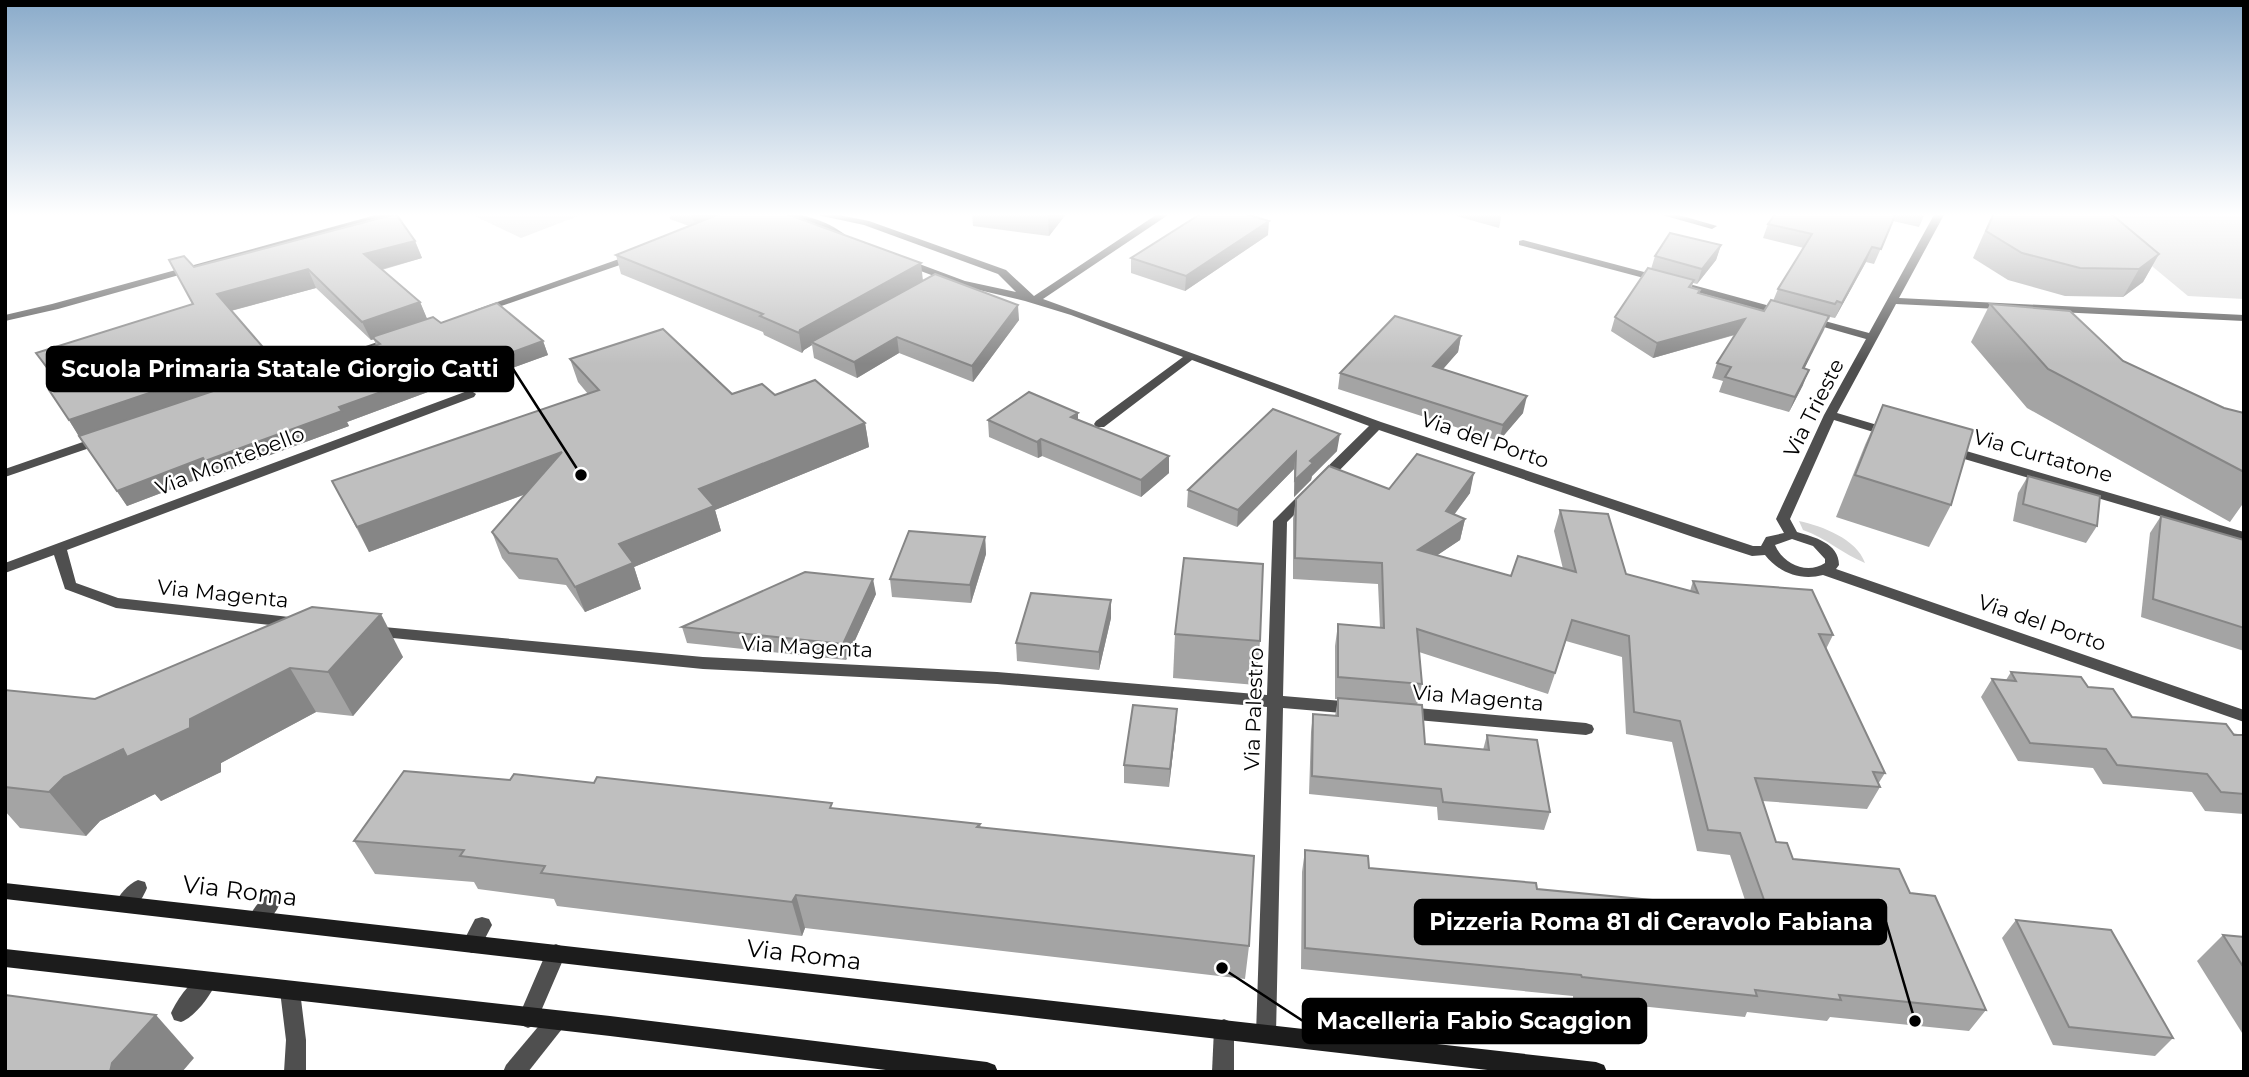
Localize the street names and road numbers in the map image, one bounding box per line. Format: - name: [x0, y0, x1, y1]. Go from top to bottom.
- street label: Via Trieste: [1778, 354, 1849, 461]
- street label: Via del Porto: [1418, 406, 1553, 473]
- street label: Via Montebello: [152, 421, 308, 500]
- street label: Via Curtatone: [1971, 424, 2116, 487]
- street label: Via Magenta: [156, 574, 290, 613]
- street label: Via del Porto: [1975, 589, 2110, 656]
- street label: Via Magenta: [740, 631, 874, 662]
- street label: Via Palestro: [1239, 647, 1268, 771]
- street label: Via Magenta: [1411, 679, 1545, 716]
- street label: Via Roma: [181, 869, 299, 912]
- street label: Via Roma: [745, 933, 863, 976]

